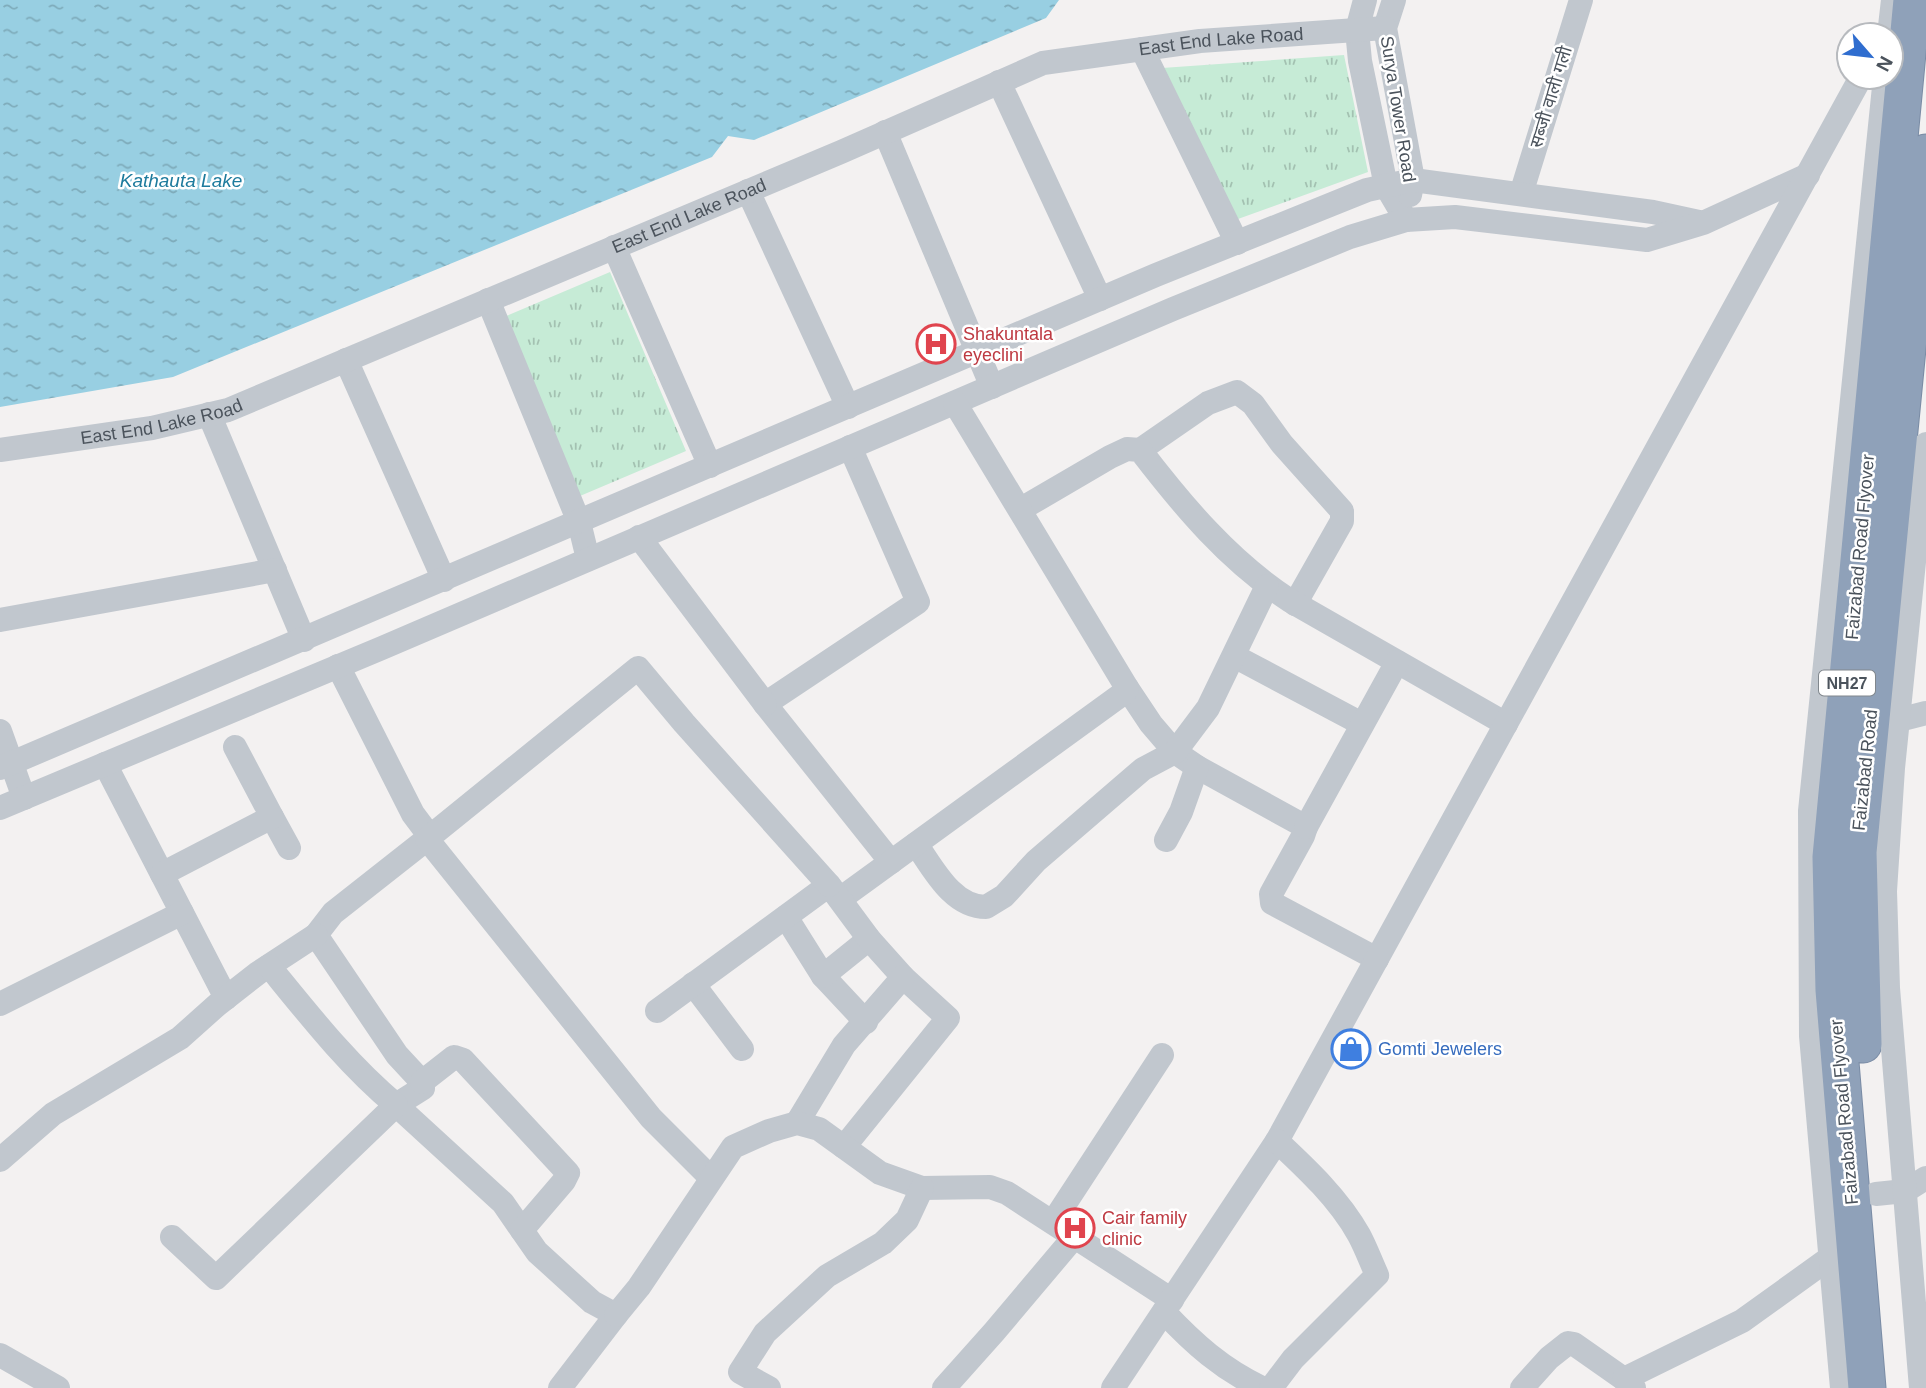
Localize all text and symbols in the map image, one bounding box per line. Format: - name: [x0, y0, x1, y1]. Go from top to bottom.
- north arrow: [1835, 21, 1905, 91]
- street label: East End Lake Road: [1138, 24, 1304, 59]
- street label: Surya Tower Road: [1377, 34, 1419, 184]
- street label: सब्जी वाली गली: [1526, 43, 1576, 150]
- text: N: [1872, 53, 1897, 75]
- water label: Kathauta Lake: [120, 170, 242, 191]
- street label: East End Lake Road: [609, 175, 769, 257]
- hospital icon: Shakuntala eyeclini: [915, 323, 957, 365]
- place label: Shakuntala eyeclini: [963, 324, 1054, 365]
- street label: East End Lake Road: [79, 395, 246, 448]
- street label: Faizabad Road Flyover: [1842, 453, 1878, 641]
- road number: NH27: [1819, 670, 1875, 696]
- street label: Faizabad Road: [1849, 708, 1881, 832]
- street label: Faizabad Road Flyover: [1826, 1018, 1862, 1206]
- shop icon: Gomti Jewelers: [1330, 1028, 1372, 1070]
- place label: Gomti Jewelers: [1378, 1039, 1502, 1059]
- hospital icon: Cair family clinic: [1054, 1207, 1096, 1249]
- place label: Cair family clinic: [1102, 1208, 1187, 1249]

